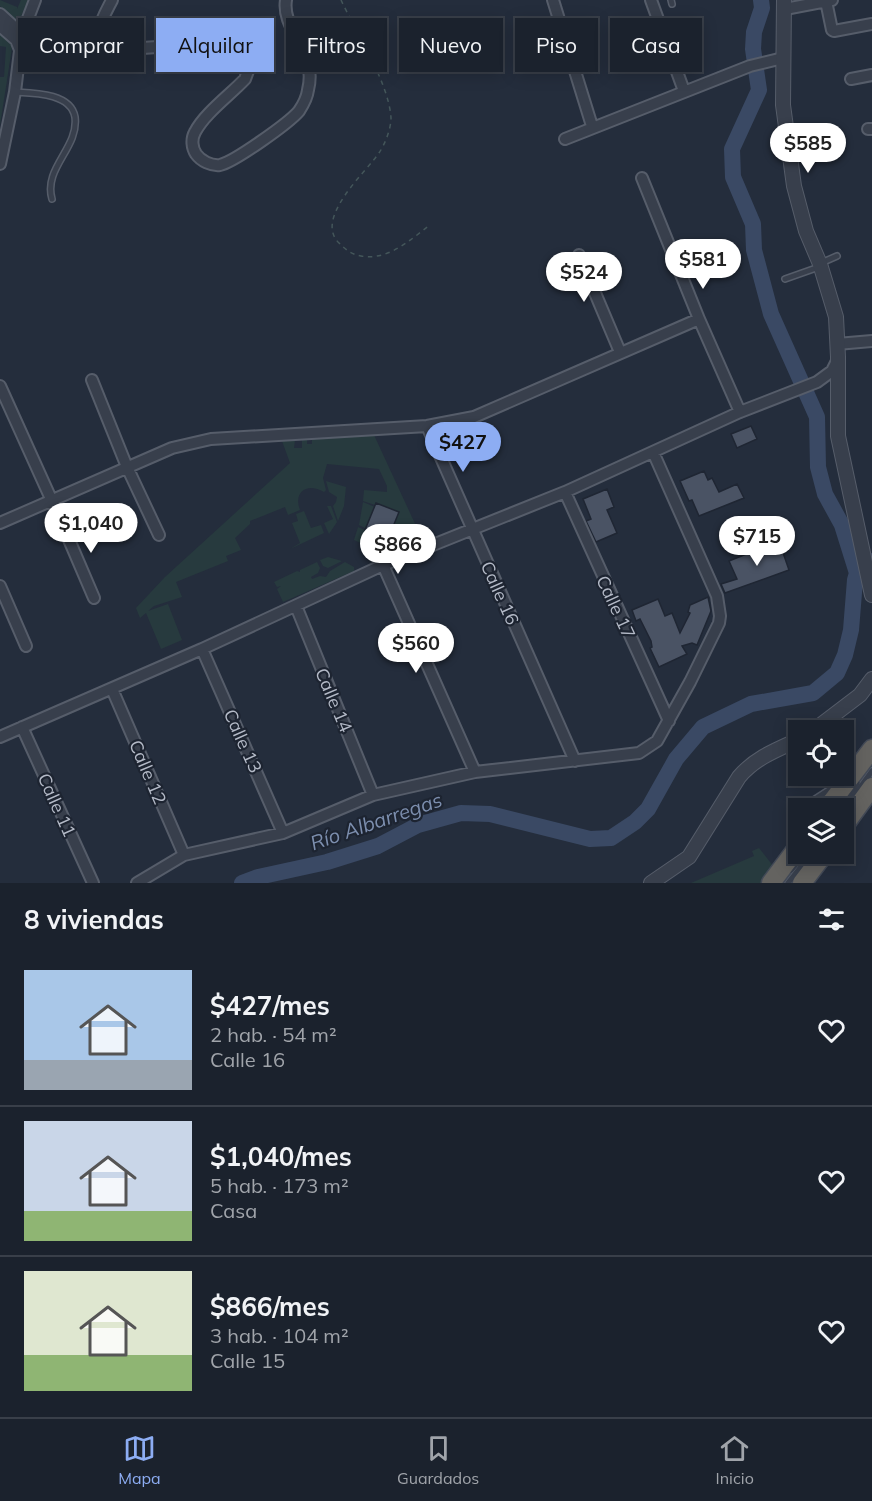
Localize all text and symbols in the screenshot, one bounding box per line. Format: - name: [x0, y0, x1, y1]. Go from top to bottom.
- chip: Comprar: [18, 18, 144, 72]
- chip: Alquilar: [156, 18, 274, 72]
- chip: Filtros: [286, 18, 387, 72]
- chip: Nuevo: [399, 18, 503, 72]
- chip: Piso: [515, 18, 598, 72]
- chip: Casa: [610, 18, 702, 72]
- pin: $585: [772, 123, 844, 174]
- text: $585: [784, 130, 832, 155]
- pin: $581: [667, 239, 739, 290]
- text: $581: [679, 246, 727, 271]
- pin: $524: [548, 252, 620, 303]
- text: $524: [560, 259, 608, 284]
- pin: $427: [427, 422, 499, 473]
- text: $427: [439, 429, 487, 454]
- pin: $1,040: [42, 503, 140, 554]
- text: $1,040: [59, 510, 123, 535]
- pin: $715: [721, 516, 793, 567]
- text: $715: [733, 523, 781, 548]
- pin: $866: [362, 524, 434, 575]
- text: $866: [374, 531, 422, 556]
- street label: Calle 16: [476, 557, 524, 629]
- street label: Calle 17: [591, 572, 641, 642]
- pin: $560: [380, 623, 452, 674]
- text: $560: [392, 630, 440, 655]
- street label: Calle 14: [310, 664, 358, 736]
- street label: Calle 13: [219, 705, 267, 777]
- map controls: [788, 720, 854, 864]
- button: locate: [788, 720, 854, 786]
- street label: Calle 12: [124, 736, 172, 808]
- street label: Calle 11: [33, 769, 81, 841]
- water label: Río Albarregas: [307, 787, 445, 855]
- button: layers: [788, 798, 854, 864]
- text: 8 viviendas: [24, 903, 164, 936]
- icon: filters: [815, 903, 848, 936]
- text: $427/mes: [210, 989, 330, 1022]
- icon: home: [72, 994, 144, 1066]
- icon: heart: [815, 1014, 848, 1047]
- text: 2 hab. · 54 m²: [210, 1022, 337, 1047]
- text: Calle 16: [210, 1047, 285, 1072]
- text: $1,040/mes: [210, 1140, 352, 1173]
- icon: home: [72, 1145, 144, 1217]
- icon: heart: [815, 1165, 848, 1198]
- text: 5 hab. · 173 m²: [210, 1173, 349, 1198]
- text: Casa: [210, 1198, 257, 1223]
- text: $866/mes: [210, 1290, 330, 1323]
- icon: home: [72, 1295, 144, 1367]
- icon: heart: [815, 1315, 848, 1348]
- text: 3 hab. · 104 m²: [210, 1323, 349, 1348]
- text: Calle 15: [210, 1348, 285, 1373]
- tab: Mapa: [118, 1432, 161, 1488]
- tab: Guardados: [397, 1432, 479, 1488]
- tab: Inicio: [716, 1432, 754, 1488]

